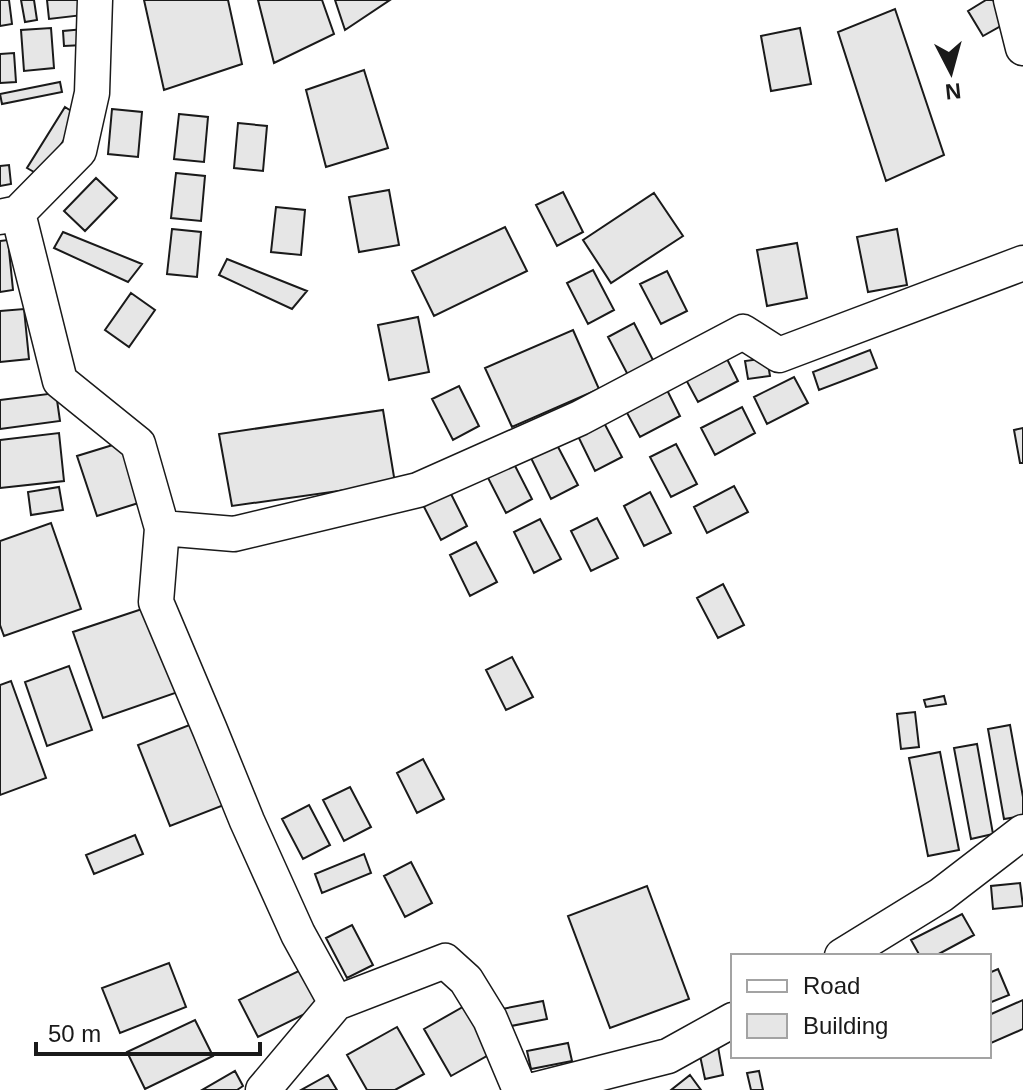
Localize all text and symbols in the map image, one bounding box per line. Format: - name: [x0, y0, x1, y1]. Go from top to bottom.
- north arrow: [911, 32, 991, 112]
- text: N: [944, 78, 962, 105]
- legend: [731, 954, 991, 1058]
- text: Road: [803, 972, 860, 999]
- scale bar: [36, 1006, 260, 1056]
- text: Building: [803, 1012, 888, 1039]
- text: 50 m: [48, 1020, 101, 1047]

